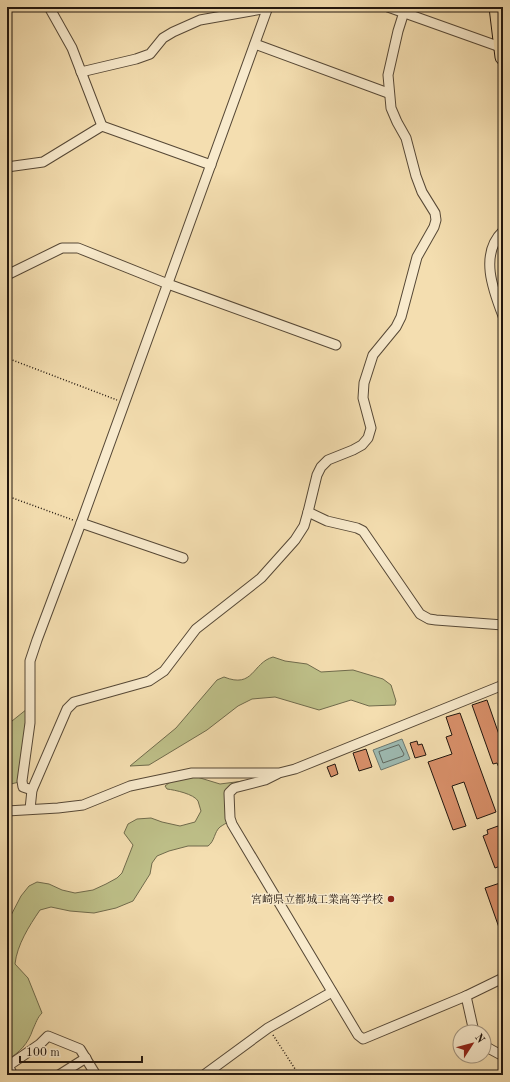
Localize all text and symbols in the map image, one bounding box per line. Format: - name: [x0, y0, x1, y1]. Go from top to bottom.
- place label: 宮崎県立都城工業高等学校: [251, 893, 383, 906]
- marker: 宮崎県立都城工業高等学校: [386, 894, 396, 904]
- north arrow: [452, 1024, 492, 1064]
- text: N: [472, 1032, 486, 1046]
- scale bar: [20, 1038, 142, 1064]
- text: 100 m: [26, 1047, 60, 1059]

